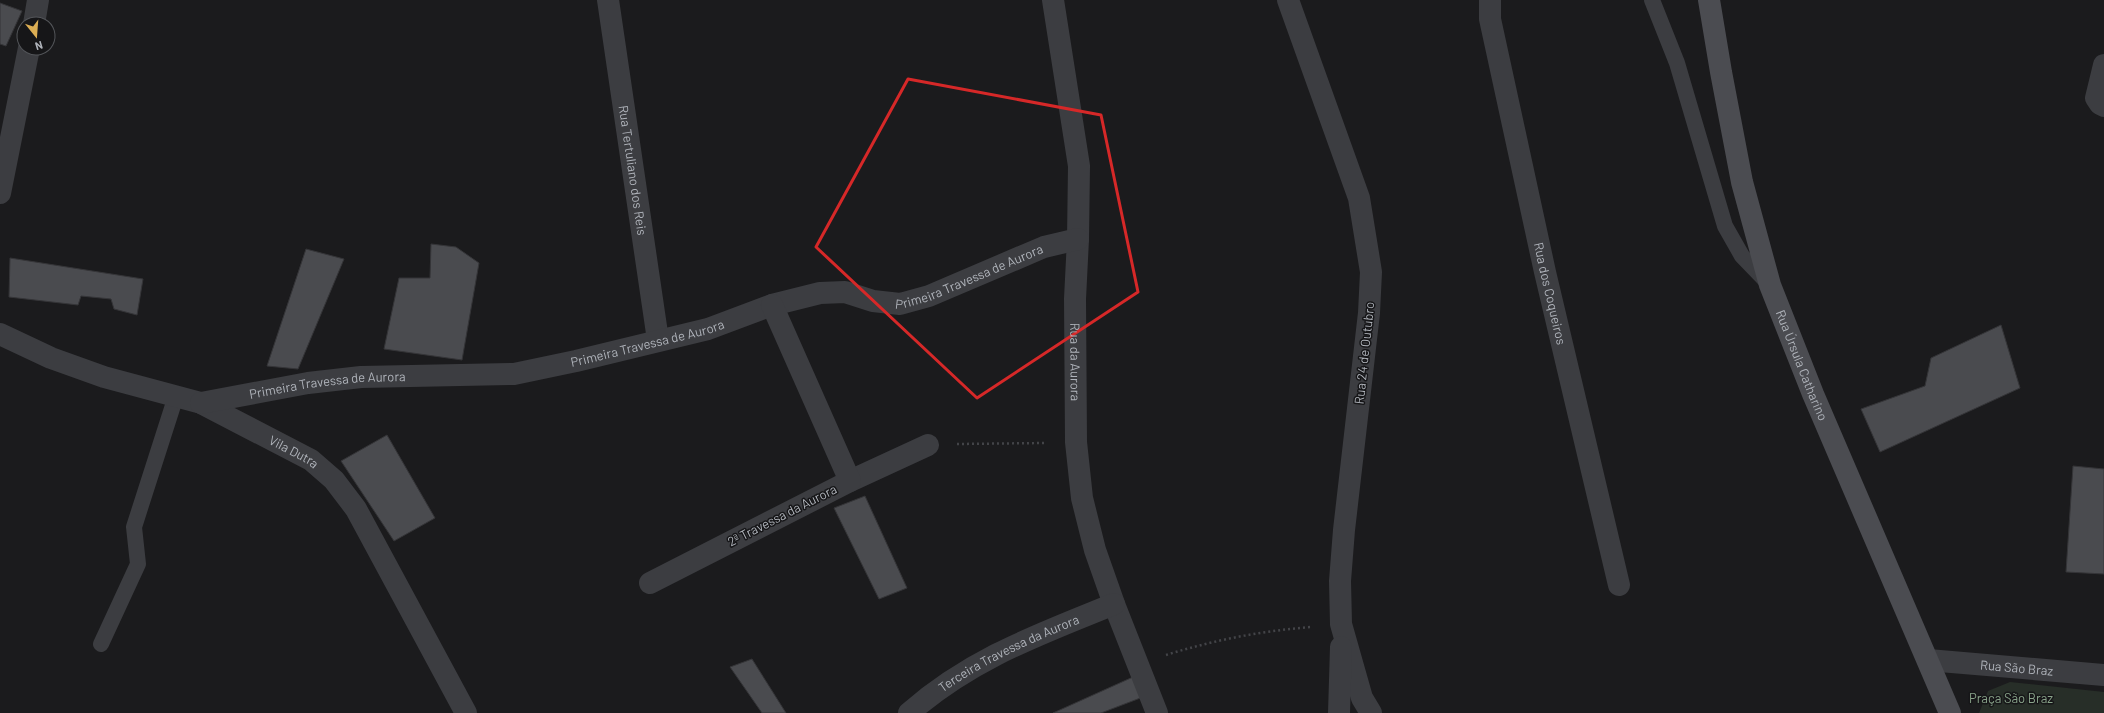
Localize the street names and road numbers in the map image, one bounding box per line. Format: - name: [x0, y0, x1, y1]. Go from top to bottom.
- street label: Rua Tertuliano dos Reis: [616, 104, 650, 236]
- street label: Primeira Travessa de Aurora: [894, 240, 1045, 312]
- street label: Rua dos Coqueiros: [1531, 241, 1570, 346]
- street label: Rua 24 de Outubro: [1351, 301, 1377, 405]
- street label: Rua Úrsula Catharino: [1773, 308, 1831, 423]
- street label: Primeira Travessa de Aurora: [569, 316, 726, 370]
- street label: Rua da Aurora: [1067, 323, 1084, 401]
- street label: Primeira Travessa de Aurora: [248, 368, 406, 402]
- street label: Vila Dutra: [266, 432, 322, 471]
- street label: 2ª Travessa da Aurora: [725, 481, 839, 549]
- street label: Terceira Travessa da Aurora: [935, 611, 1081, 695]
- street label: Rua São Braz: [1979, 656, 2054, 679]

